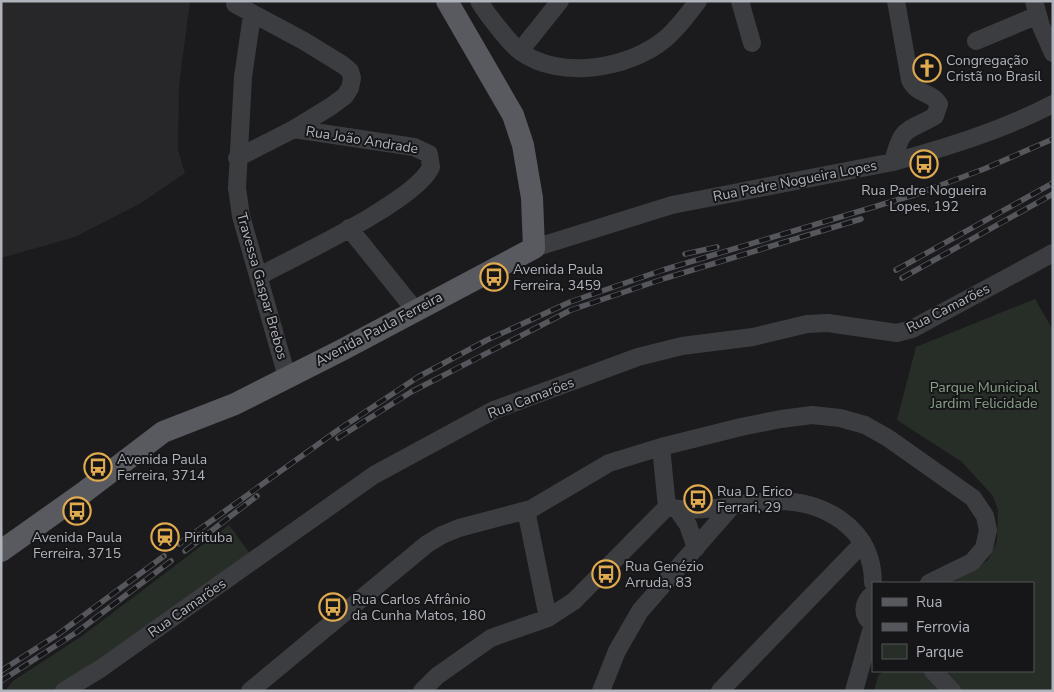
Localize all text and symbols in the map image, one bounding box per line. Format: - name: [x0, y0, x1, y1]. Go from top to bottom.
- place label: Congregação Cristã no Brasil: [946, 51, 1042, 86]
- church icon: Congregação Cristã no Brasil: [912, 53, 942, 83]
- street label: Rua João Andrade: [304, 122, 420, 158]
- bus stop icon: Rua Padre Nogueira Lopes, 192: [909, 149, 939, 179]
- street label: Rua Padre Nogueira Lopes: [711, 156, 879, 206]
- place label: Rua Padre Nogueira Lopes, 192: [861, 181, 987, 216]
- street label: Travessa Gaspar Brebos: [232, 210, 292, 362]
- place label: Avenida Paula Ferreira, 3459: [513, 260, 603, 295]
- bus stop icon: Avenida Paula Ferreira, 3459: [479, 262, 509, 292]
- street label: Rua Camarões: [903, 279, 993, 337]
- street label: Avenida Paula Ferreira: [312, 287, 446, 371]
- street label: Rua Camarões: [485, 373, 577, 423]
- park label: Parque Municipal Jardim Felicidade: [929, 378, 1039, 413]
- place label: Avenida Paula Ferreira, 3714: [117, 450, 207, 485]
- bus stop icon: Avenida Paula Ferreira, 3714: [83, 452, 113, 482]
- place label: Rua D. Erico Ferrari, 29: [717, 482, 793, 517]
- bus stop icon: Rua D. Erico Ferrari, 29: [683, 484, 713, 514]
- bus stop icon: Avenida Paula Ferreira, 3715: [62, 496, 92, 526]
- station icon: Pirituba: [150, 522, 180, 552]
- place label: Avenida Paula Ferreira, 3715: [32, 528, 122, 563]
- place label: Pirituba: [184, 528, 233, 547]
- place label: Rua Genézio Arruda, 83: [625, 557, 704, 592]
- bus stop icon: Rua Genézio Arruda, 83: [591, 559, 621, 589]
- street label: Rua Camarões: [144, 574, 230, 642]
- legend: [872, 582, 1034, 672]
- place label: Rua Carlos Afrânio da Cunha Matos, 180: [352, 590, 486, 625]
- bus stop icon: Rua Carlos Afrânio da Cunha Matos, 180: [318, 592, 348, 622]
- text: Rua: [916, 592, 942, 612]
- text: Ferrovia: [916, 617, 970, 637]
- text: Parque: [916, 642, 964, 662]

